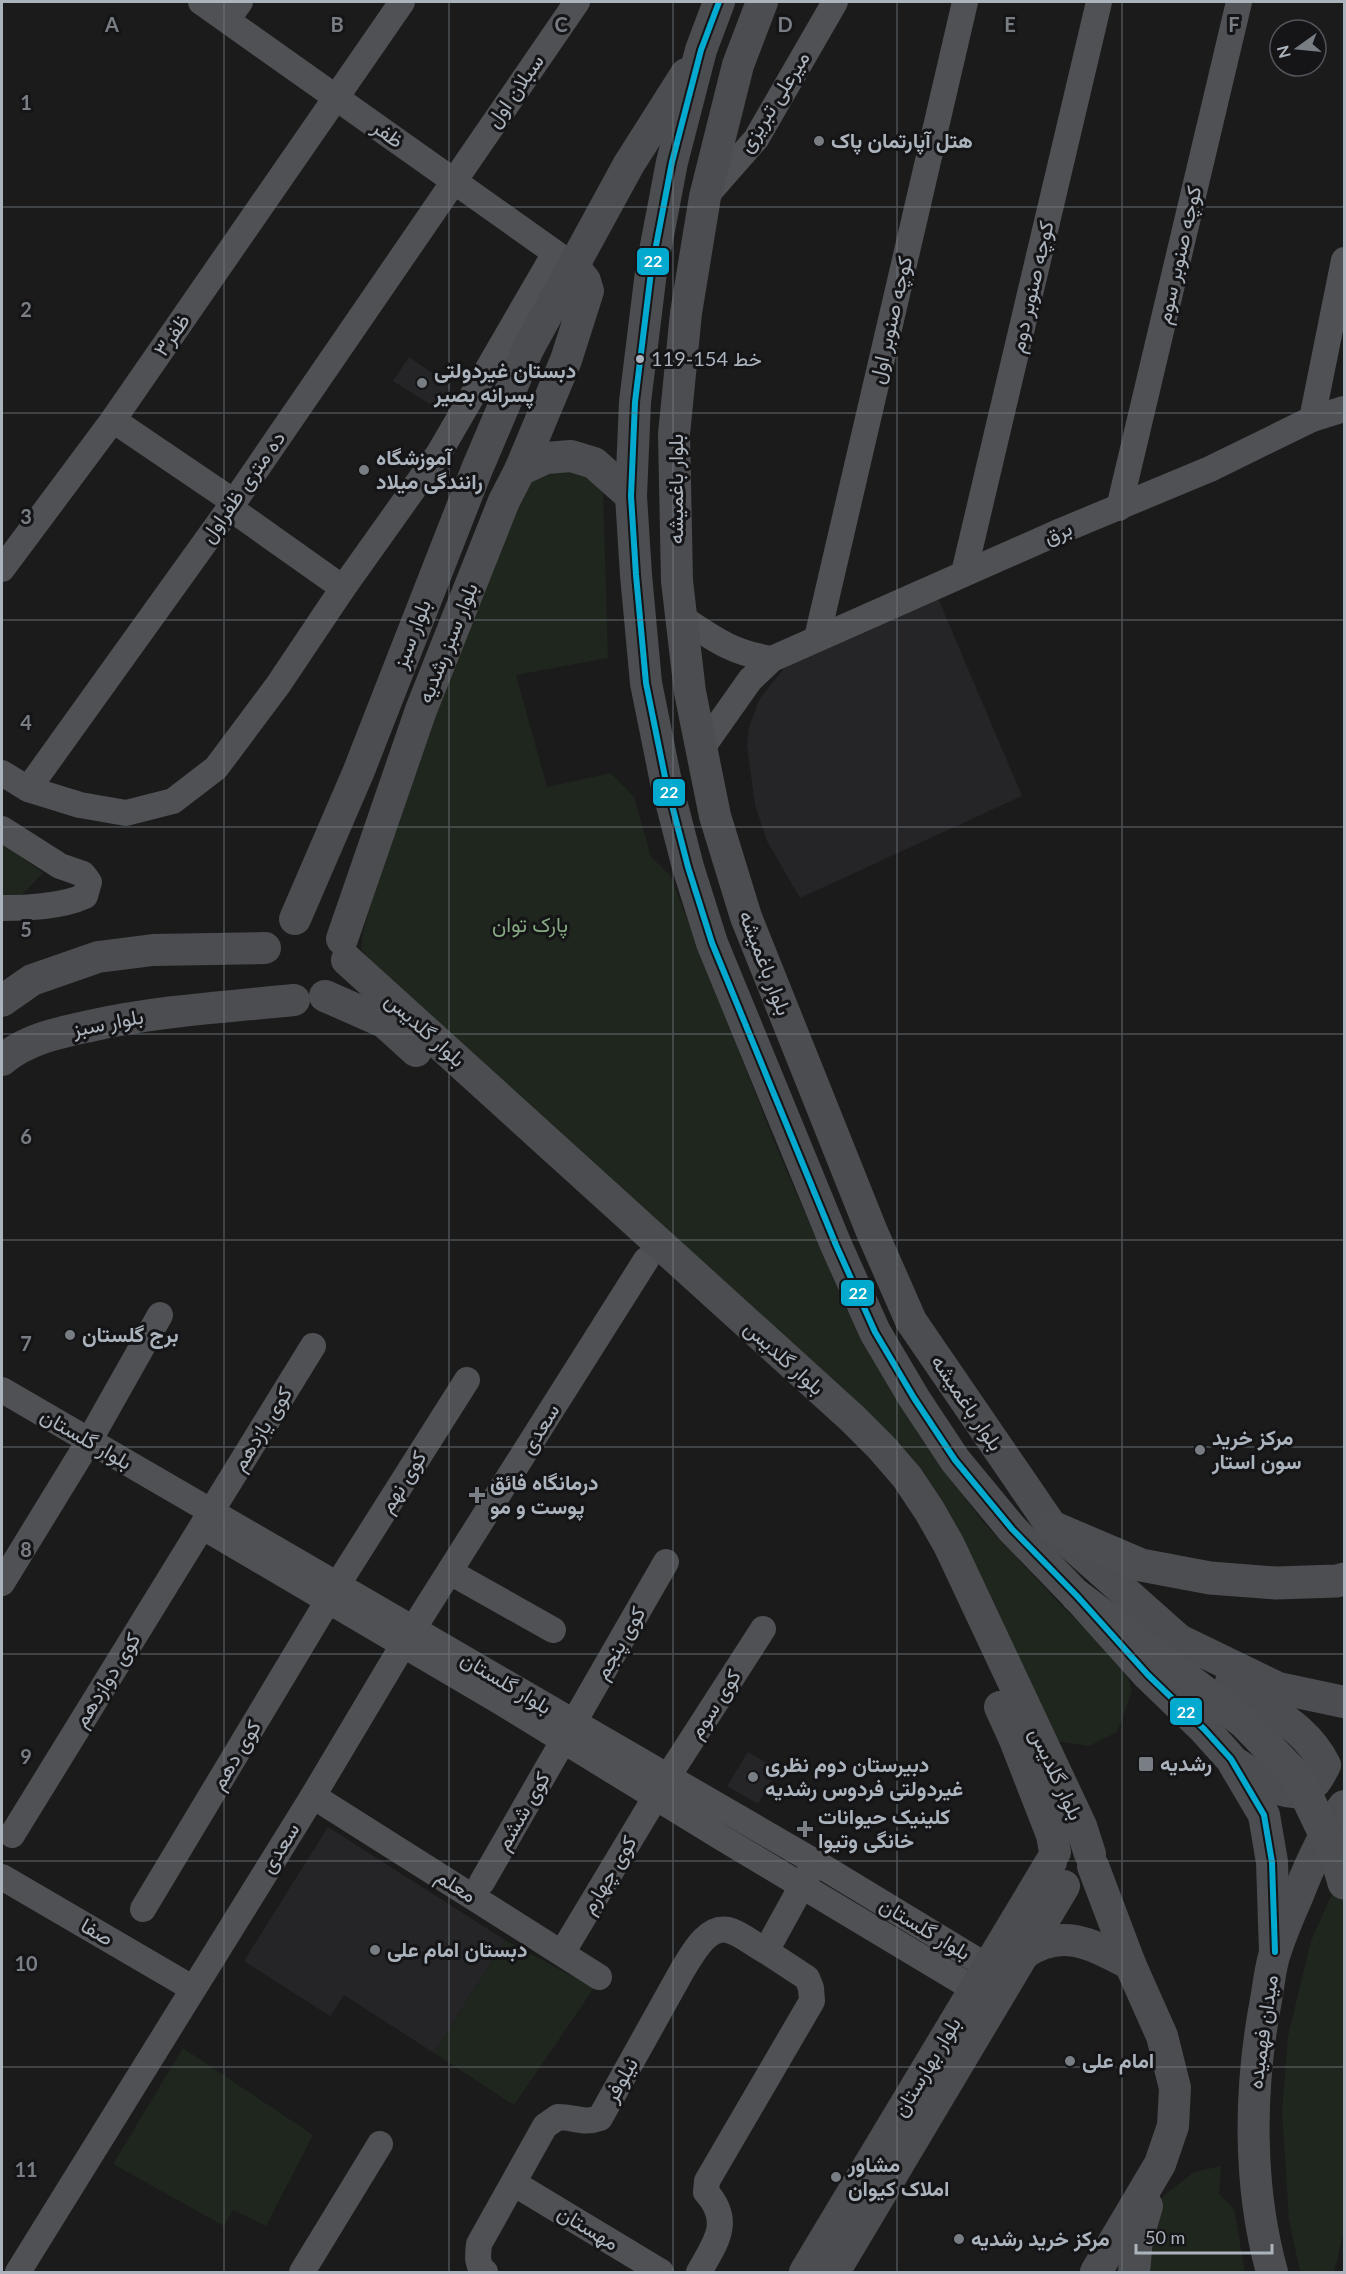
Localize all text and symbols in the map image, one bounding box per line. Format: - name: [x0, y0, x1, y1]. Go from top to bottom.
- text: A: [104, 12, 119, 36]
- text: B: [330, 12, 344, 36]
- text: C: [554, 12, 568, 36]
- text: D: [777, 12, 793, 36]
- text: E: [1004, 12, 1016, 36]
- text: F: [1228, 12, 1240, 36]
- north arrow: [1268, 18, 1328, 78]
- text: N: [1272, 44, 1294, 60]
- street label: میرعلی تبریزی: [732, 46, 815, 158]
- street label: سبلان اول: [480, 49, 550, 133]
- text: 1: [20, 90, 32, 114]
- street label: ظفر: [367, 113, 409, 154]
- place label: هتل آپارتمان پاک: [831, 127, 973, 155]
- marker: هتل آپارتمان پاک: [812, 134, 826, 148]
- street label: کوچه صنوبر سوم: [1149, 183, 1209, 327]
- street label: کوچه صنوبر دوم: [1003, 218, 1061, 356]
- line badge: 22: [636, 247, 670, 276]
- text: 22: [644, 251, 662, 270]
- street label: کوچه صنوبر اول: [863, 253, 919, 387]
- text: 2: [20, 297, 32, 321]
- street label: ظفر۳: [147, 308, 196, 361]
- place label: خط 154-119: [651, 346, 762, 370]
- marker: خط 154-119: [634, 353, 646, 365]
- place label: دبستان غیردولتی پسرانه بصیر: [433, 357, 576, 409]
- marker: دبستان غیردولتی پسرانه بصیر: [415, 376, 429, 390]
- street label: ده متری ظفراول: [194, 425, 291, 548]
- street label: بلوار باغمیشه: [662, 434, 689, 544]
- place label: آموزشگاه رانندگی میلاد: [376, 444, 483, 495]
- marker: آموزشگاه رانندگی میلاد: [357, 463, 371, 477]
- text: 3: [20, 504, 32, 528]
- street label: برق: [1040, 515, 1076, 550]
- street label: بلوار سبز رشدیه: [411, 579, 484, 707]
- street label: بلوار سبز: [386, 596, 437, 673]
- text: 4: [20, 710, 32, 734]
- line badge: 22: [652, 778, 686, 807]
- text: 22: [660, 782, 678, 801]
- street label: بلوار باغمیشه: [733, 906, 798, 1019]
- park label: پارک توان: [492, 911, 568, 939]
- text: 5: [20, 917, 32, 941]
- street label: بلوار گلدیس: [379, 986, 471, 1073]
- street label: بلوار سبز: [69, 1002, 146, 1043]
- text: 6: [20, 1124, 32, 1148]
- line badge: 22: [840, 1279, 875, 1307]
- text: 22: [849, 1283, 867, 1302]
- street label: بلوار گلدیس: [738, 1314, 830, 1401]
- place label: برج گلستان: [82, 1321, 179, 1349]
- marker: برج گلستان: [63, 1328, 77, 1342]
- text: 7: [20, 1331, 32, 1355]
- street label: بلوار باغمیشه: [925, 1349, 1010, 1456]
- street label: کوی یازدهم: [225, 1382, 299, 1476]
- street label: سعدی: [514, 1398, 565, 1458]
- street label: بلوار گلستان: [36, 1402, 137, 1476]
- place label: مرکز خرید سون استار: [1211, 1424, 1302, 1475]
- marker: مرکز خرید سون استار: [1193, 1443, 1207, 1457]
- street label: کوی نهم: [373, 1445, 433, 1519]
- place label: درمانگاه فائق پوست و مو: [490, 1469, 599, 1521]
- marker: درمانگاه فائق پوست و مو: [468, 1486, 486, 1504]
- text: 8: [20, 1537, 32, 1561]
- street label: کوی پنجم: [588, 1601, 652, 1685]
- street label: کوی دوازدهم: [67, 1627, 147, 1733]
- street label: بلوار گلستان: [456, 1645, 557, 1720]
- street label: کوی سوم: [682, 1664, 748, 1744]
- line badge: 22: [1169, 1697, 1203, 1726]
- text: 22: [1177, 1702, 1195, 1721]
- street label: کوی دهم: [204, 1715, 268, 1795]
- street label: بلوار گلدیس: [1023, 1723, 1090, 1825]
- text: 9: [20, 1744, 32, 1768]
- place label: رشدیه: [1160, 1750, 1212, 1777]
- place label: دبیرستان دوم نظری غیردولتی فردوس رشدیه: [765, 1751, 963, 1802]
- marker: رشدیه: [1137, 1755, 1155, 1773]
- street label: کوی ششم: [489, 1767, 557, 1855]
- marker: دبیرستان دوم نظری غیردولتی فردوس رشدیه: [746, 1770, 760, 1784]
- place label: کلینیک حیوانات خانگی وتیوا: [818, 1803, 950, 1854]
- street label: سعدی: [254, 1817, 305, 1877]
- marker: کلینیک حیوانات خانگی وتیوا: [796, 1820, 814, 1838]
- street label: کوی چهارم: [575, 1831, 643, 1919]
- street label: معلم: [430, 1863, 482, 1909]
- street label: بلوار گلستان: [875, 1891, 976, 1966]
- street label: صفا: [77, 1911, 119, 1950]
- place label: دبستان امام علی: [387, 1936, 527, 1964]
- marker: دبستان امام علی: [368, 1943, 382, 1957]
- text: 10: [14, 1951, 38, 1975]
- street label: میدان فهمیده: [1241, 1973, 1284, 2091]
- street label: بلوار بهارستان: [886, 2012, 967, 2122]
- place label: امام علی: [1082, 2047, 1154, 2075]
- street label: نیلوفر: [597, 2053, 644, 2108]
- marker: امام علی: [1063, 2054, 1077, 2068]
- place label: مشاور املاک کیوان: [847, 2151, 949, 2202]
- text: 11: [14, 2157, 38, 2181]
- marker: مشاور املاک کیوان: [829, 2170, 843, 2184]
- street label: مهستان: [553, 2199, 624, 2256]
- scale bar: [1136, 2217, 1272, 2255]
- place label: مرکز خرید رشدیه: [971, 2225, 1110, 2252]
- text: 50 m: [1145, 2226, 1185, 2248]
- marker: مرکز خرید رشدیه: [952, 2232, 966, 2246]

